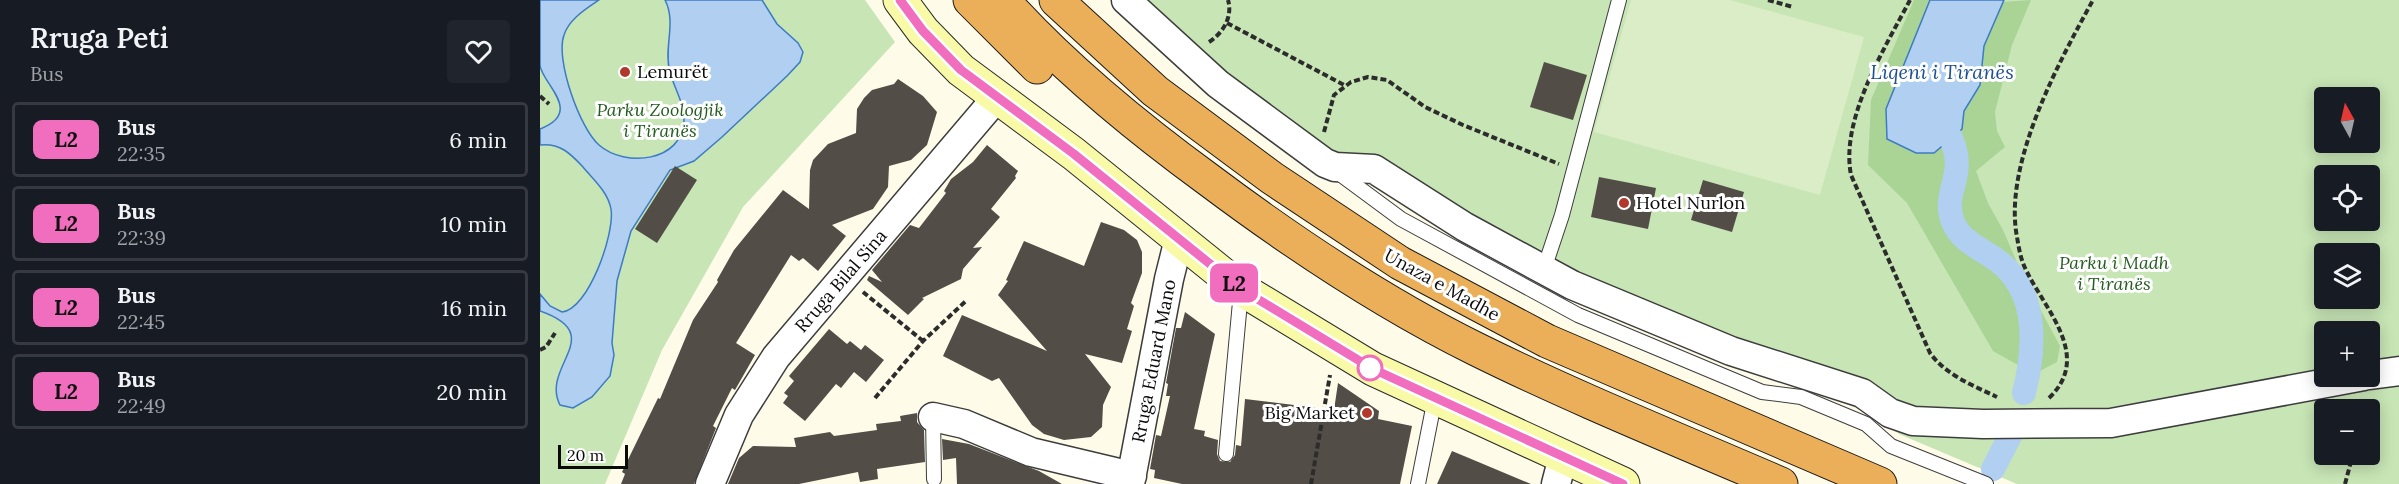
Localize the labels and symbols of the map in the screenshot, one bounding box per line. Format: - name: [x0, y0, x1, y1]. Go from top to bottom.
- water label: Liqeni i Tiranës: [1870, 59, 2014, 84]
- place label: Lemurët: [637, 60, 708, 83]
- marker: Lemurët: [618, 65, 632, 79]
- north arrow: [2314, 87, 2380, 153]
- park label: Parku Zoologjik i Tiranës: [596, 98, 724, 142]
- place label: Hotel Nurlon: [1636, 191, 1745, 214]
- marker: Hotel Nurlon: [1617, 196, 1631, 210]
- street label: Rruga Bilal Sina: [790, 224, 892, 337]
- street label: Unaza e Madhe: [1380, 243, 1504, 326]
- park label: Parku i Madh i Tiranës: [2059, 251, 2170, 295]
- line badge: L2: [1207, 264, 1261, 302]
- street label: Rruga Eduard Mano: [1126, 277, 1181, 445]
- unlabelled marker: [1357, 355, 1383, 381]
- place label: Big Market: [1265, 401, 1355, 424]
- marker: Big Market: [1360, 406, 1374, 420]
- scale bar: [558, 442, 628, 470]

